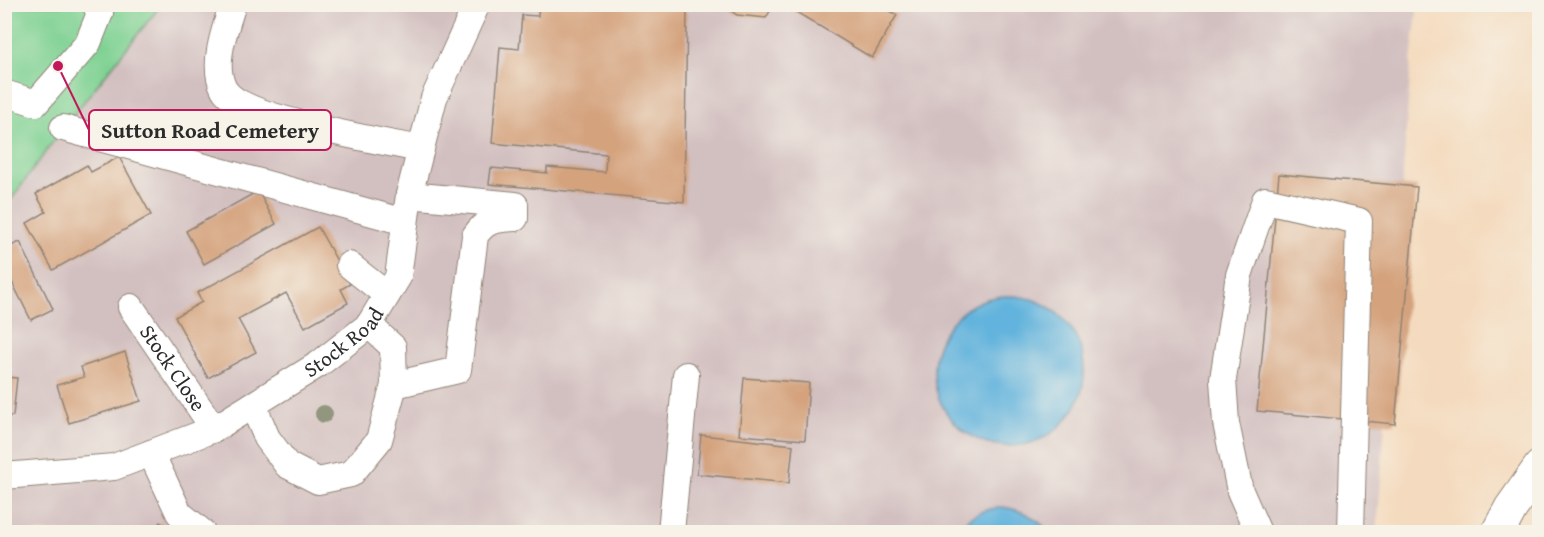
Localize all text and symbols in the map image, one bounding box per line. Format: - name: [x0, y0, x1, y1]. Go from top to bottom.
- callout: Sutton Road Cemetery: [89, 110, 331, 150]
- text: Sutton Road Cemetery: [101, 114, 320, 146]
- street label: Stock Road: [298, 301, 392, 385]
- street label: Stock Close: [132, 318, 214, 418]

